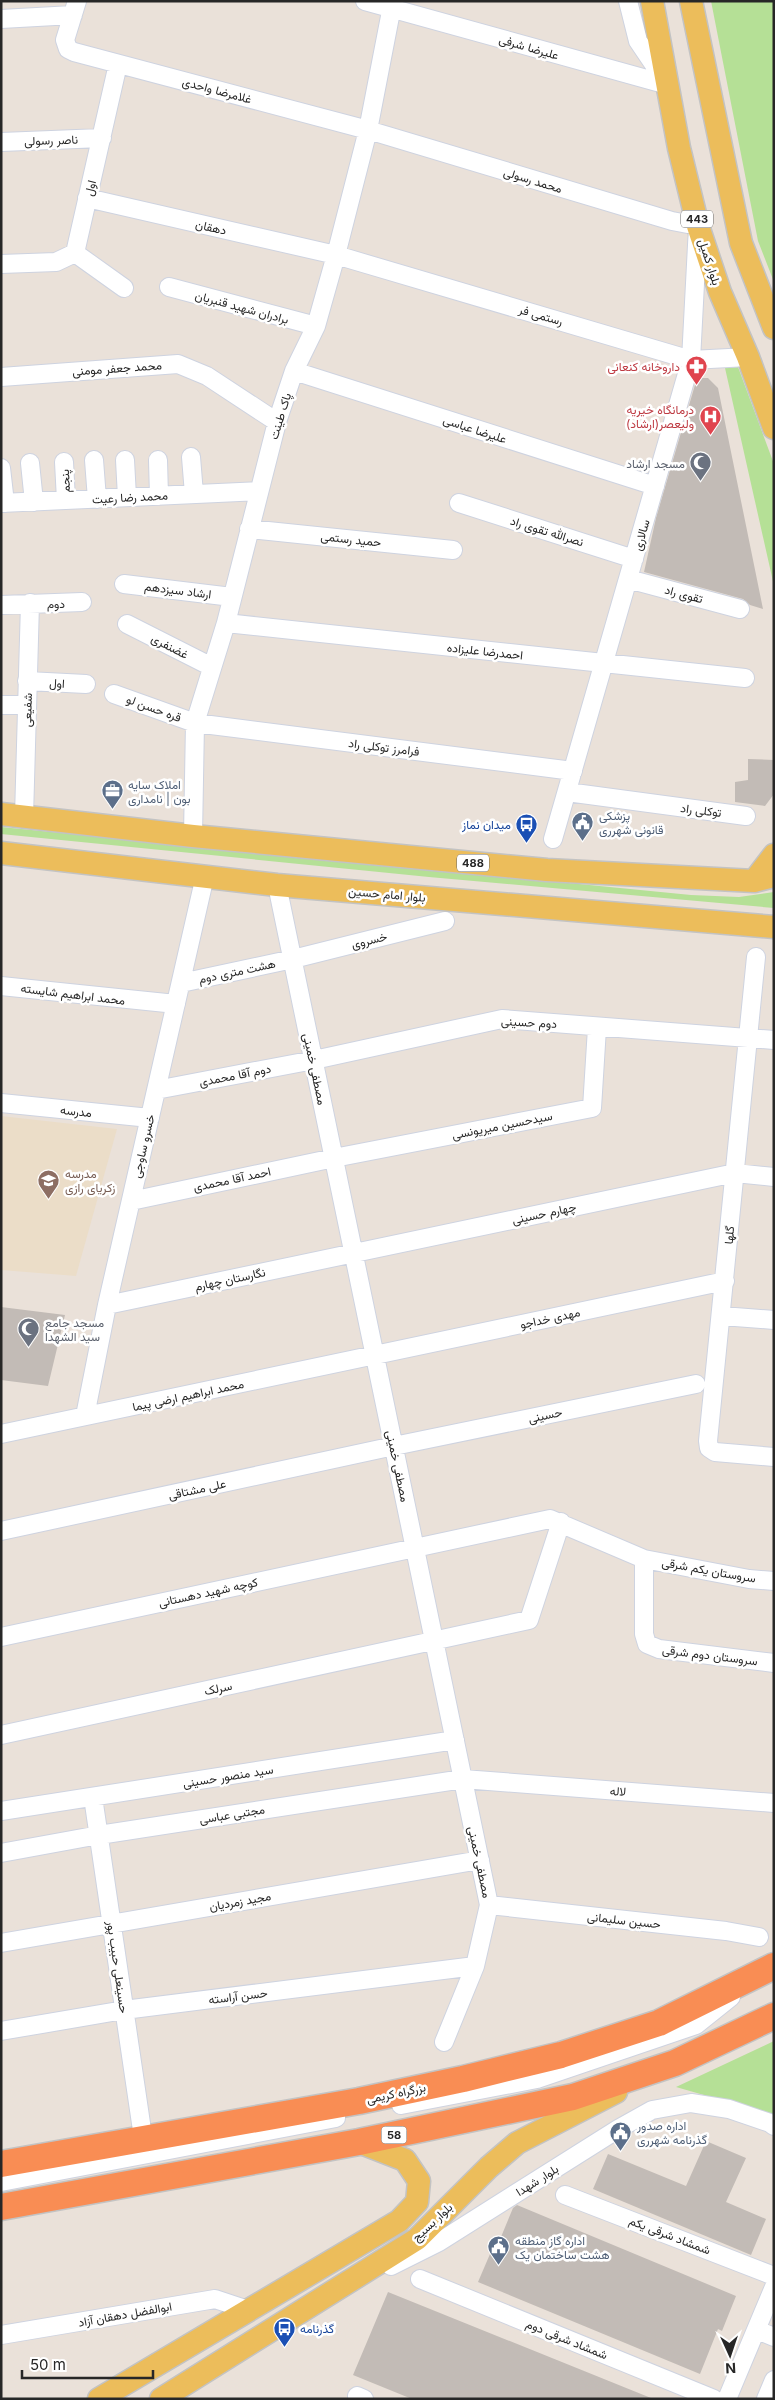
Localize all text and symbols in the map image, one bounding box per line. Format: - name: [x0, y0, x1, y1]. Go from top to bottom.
- street label: علیرضا شرفی: [497, 31, 561, 64]
- street label: غلامرضا واحدی: [180, 74, 253, 107]
- street label: ناصر رسولی: [24, 132, 78, 149]
- street label: محمد رسولی: [502, 164, 564, 197]
- street label: اول: [81, 179, 100, 198]
- road number: 443: [681, 210, 713, 228]
- street label: دهقان: [194, 216, 228, 238]
- street label: بلوار کمیل: [695, 237, 725, 287]
- street label: برادران شهید قنبریان: [193, 287, 290, 328]
- street label: رستمی فر: [516, 301, 565, 329]
- pharmacy icon: داروخانه کنعانی: [684, 354, 708, 385]
- street label: محمد جعفر مومنی: [72, 357, 163, 380]
- place label: داروخانه کنعانی: [607, 359, 680, 375]
- street label: پاک طینت: [266, 391, 295, 441]
- place label: درمانگاه خیریه ولیعصر(ارشاد): [626, 402, 694, 432]
- hospital icon: درمانگاه خیریه ولیعصر(ارشاد): [698, 404, 722, 435]
- street label: علیرضا عباسی: [441, 412, 509, 447]
- mosque icon: مسجد ارشاد: [689, 451, 713, 482]
- place label: مسجد ارشاد: [626, 456, 685, 472]
- street label: پنجم: [57, 469, 74, 493]
- street label: محمد رضا رعیت: [92, 488, 168, 507]
- street label: نصرالله تقوی راد: [508, 513, 585, 550]
- street label: سالاری: [629, 518, 654, 553]
- street label: حمید رستمی: [320, 528, 382, 551]
- street label: ارشاد سیزدهم: [144, 578, 212, 603]
- street label: تقوی راد: [663, 582, 705, 607]
- street label: دوم: [47, 596, 65, 612]
- street label: غضنفری: [148, 630, 191, 663]
- street label: احمدرضا علیزاده: [446, 640, 524, 663]
- street label: اول: [49, 675, 65, 692]
- street label: قره حسن لو: [124, 691, 183, 726]
- street label: شفیعی: [19, 693, 36, 728]
- street label: فرامرز توکلی راد: [347, 735, 420, 760]
- place label: املاک سایه بون | نامداری: [128, 777, 190, 807]
- office icon: املاک سایه بون | نامداری: [100, 779, 124, 810]
- street label: توکلی راد: [680, 800, 723, 821]
- place label: پزشکی قانونی شهرری: [599, 808, 663, 838]
- public building icon: پزشکی قانونی شهرری: [571, 810, 595, 841]
- bus stop icon: میدان نماز: [515, 812, 539, 843]
- place label: میدان نماز: [461, 817, 511, 833]
- road number: 488: [457, 854, 489, 871]
- street label: بلوار امام حسین: [348, 883, 426, 906]
- street label: خسروی: [350, 928, 389, 953]
- street label: هشت متری دوم: [197, 956, 277, 987]
- street label: محمد ابراهیم شایسته: [20, 980, 126, 1009]
- street label: دوم حسینی: [501, 1013, 558, 1032]
- street label: مصطفی خمینی: [299, 1032, 330, 1107]
- street label: دوم آقا محمدی: [198, 1061, 273, 1090]
- street label: مدرسه: [59, 1102, 93, 1121]
- street label: سیدحسین میریونسی: [450, 1108, 554, 1143]
- street label: خسرو ساوجی: [128, 1113, 159, 1180]
- street label: احمد آقا محمدی: [192, 1163, 272, 1196]
- place label: مدرسه زکریای رازی: [65, 1166, 115, 1196]
- school or university icon: مدرسه زکریای رازی: [37, 1168, 61, 1199]
- street label: چهارم حسینی: [511, 1199, 578, 1228]
- street label: گلها: [721, 1225, 738, 1245]
- street label: نگارستان چهارم: [193, 1264, 267, 1295]
- street label: مهدی خداجو: [519, 1304, 582, 1333]
- place label: مسجد جامع سید الشهدا: [45, 1315, 104, 1345]
- mosque icon: مسجد جامع سید الشهدا: [17, 1317, 41, 1348]
- street label: محمد ابراهیم ارضی پیما: [131, 1376, 245, 1415]
- street label: حسینی: [527, 1404, 564, 1427]
- street label: مصطفی خمینی: [382, 1429, 413, 1504]
- street label: علی مشتاقی: [167, 1476, 228, 1503]
- street label: سروستان یکم شرقی: [661, 1554, 757, 1587]
- street label: کوچه شهید دهستانی: [157, 1574, 259, 1611]
- street label: سروستان دوم شرقی: [661, 1642, 759, 1669]
- street label: سرلک: [203, 1678, 233, 1699]
- street label: سید منصور حسینی: [182, 1761, 275, 1792]
- street label: لاله: [609, 1783, 627, 1799]
- street label: مجتبی عباسی: [198, 1801, 266, 1828]
- street label: مصطفی خمینی: [464, 1825, 495, 1900]
- street label: مجید زمردیان: [208, 1888, 272, 1915]
- street label: حسین سلیمانی: [586, 1909, 661, 1932]
- street label: حسینعلی حبیب پور: [103, 1919, 132, 2014]
- street label: حسن آراسته: [208, 1985, 268, 2008]
- street label: بزرگراه کریمی: [365, 2079, 427, 2108]
- place label: اداره صدور گذرنامه شهرری: [636, 2118, 707, 2148]
- public building icon: اداره صدور گذرنامه شهرری: [609, 2120, 633, 2151]
- road number: 58: [382, 2126, 406, 2144]
- street label: بلوار شهدا: [513, 2161, 562, 2200]
- street label: بلوار بسیج: [409, 2200, 457, 2246]
- street label: شمشاد شرقی یکم: [627, 2213, 713, 2258]
- place label: اداره گاز منطقه هشت ساختمان یک: [515, 2233, 610, 2262]
- public building icon: اداره گاز منطقه هشت ساختمان یک: [487, 2235, 511, 2266]
- street label: ابوالفضل دهقان آزاد: [77, 2298, 173, 2331]
- bus stop icon: گذرنامه: [272, 2316, 296, 2347]
- street label: شمشاد شرقی دوم: [524, 2316, 610, 2363]
- place label: گذرنامه: [300, 2321, 334, 2337]
- north arrow: [705, 2330, 755, 2380]
- scale bar: [22, 2348, 154, 2380]
- text: 50 m: [30, 2355, 66, 2374]
- text: N: [725, 2360, 736, 2377]

